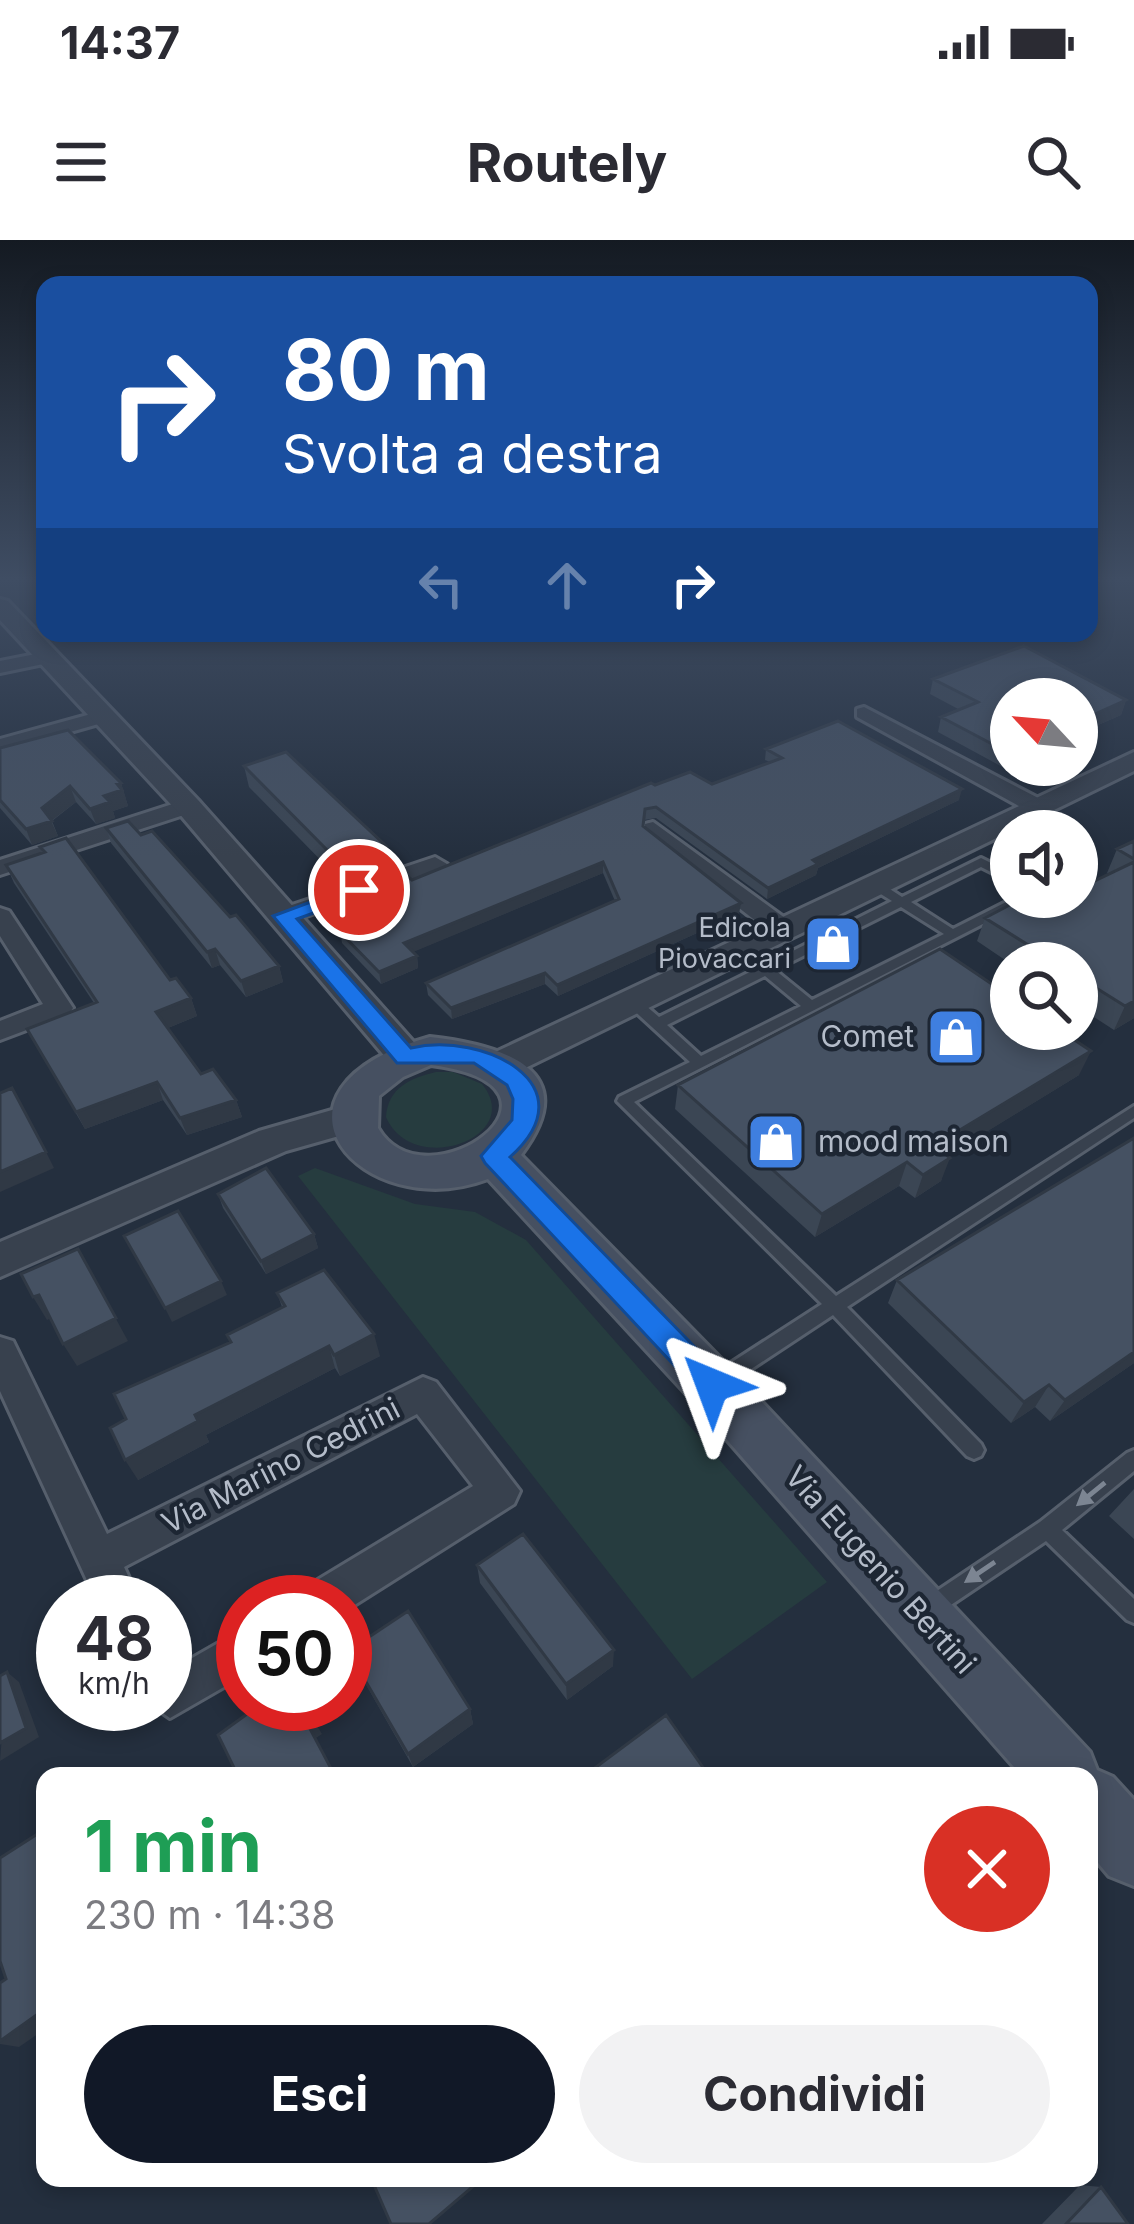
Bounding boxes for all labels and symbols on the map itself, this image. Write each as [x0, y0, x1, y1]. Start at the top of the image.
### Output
north arrow [990, 678, 1098, 786]
pin [308, 839, 410, 941]
place label: Edicola Piovaccari [658, 911, 791, 975]
shop icon: Edicola Piovaccari [802, 913, 864, 975]
shop icon: Comet [925, 1006, 987, 1068]
place label: Comet [821, 1018, 914, 1054]
shop icon: mood maison [745, 1111, 807, 1173]
place label: mood maison [818, 1123, 1009, 1159]
position arrow [649, 1322, 775, 1448]
street label: Via Marino Cedrini [156, 1390, 406, 1541]
street label: Via Eugenio Bertini [778, 1458, 984, 1681]
one-way arrow [1075, 1481, 1106, 1506]
one-way arrow [963, 1560, 996, 1582]
speed limit sign: 50 [216, 1575, 372, 1731]

